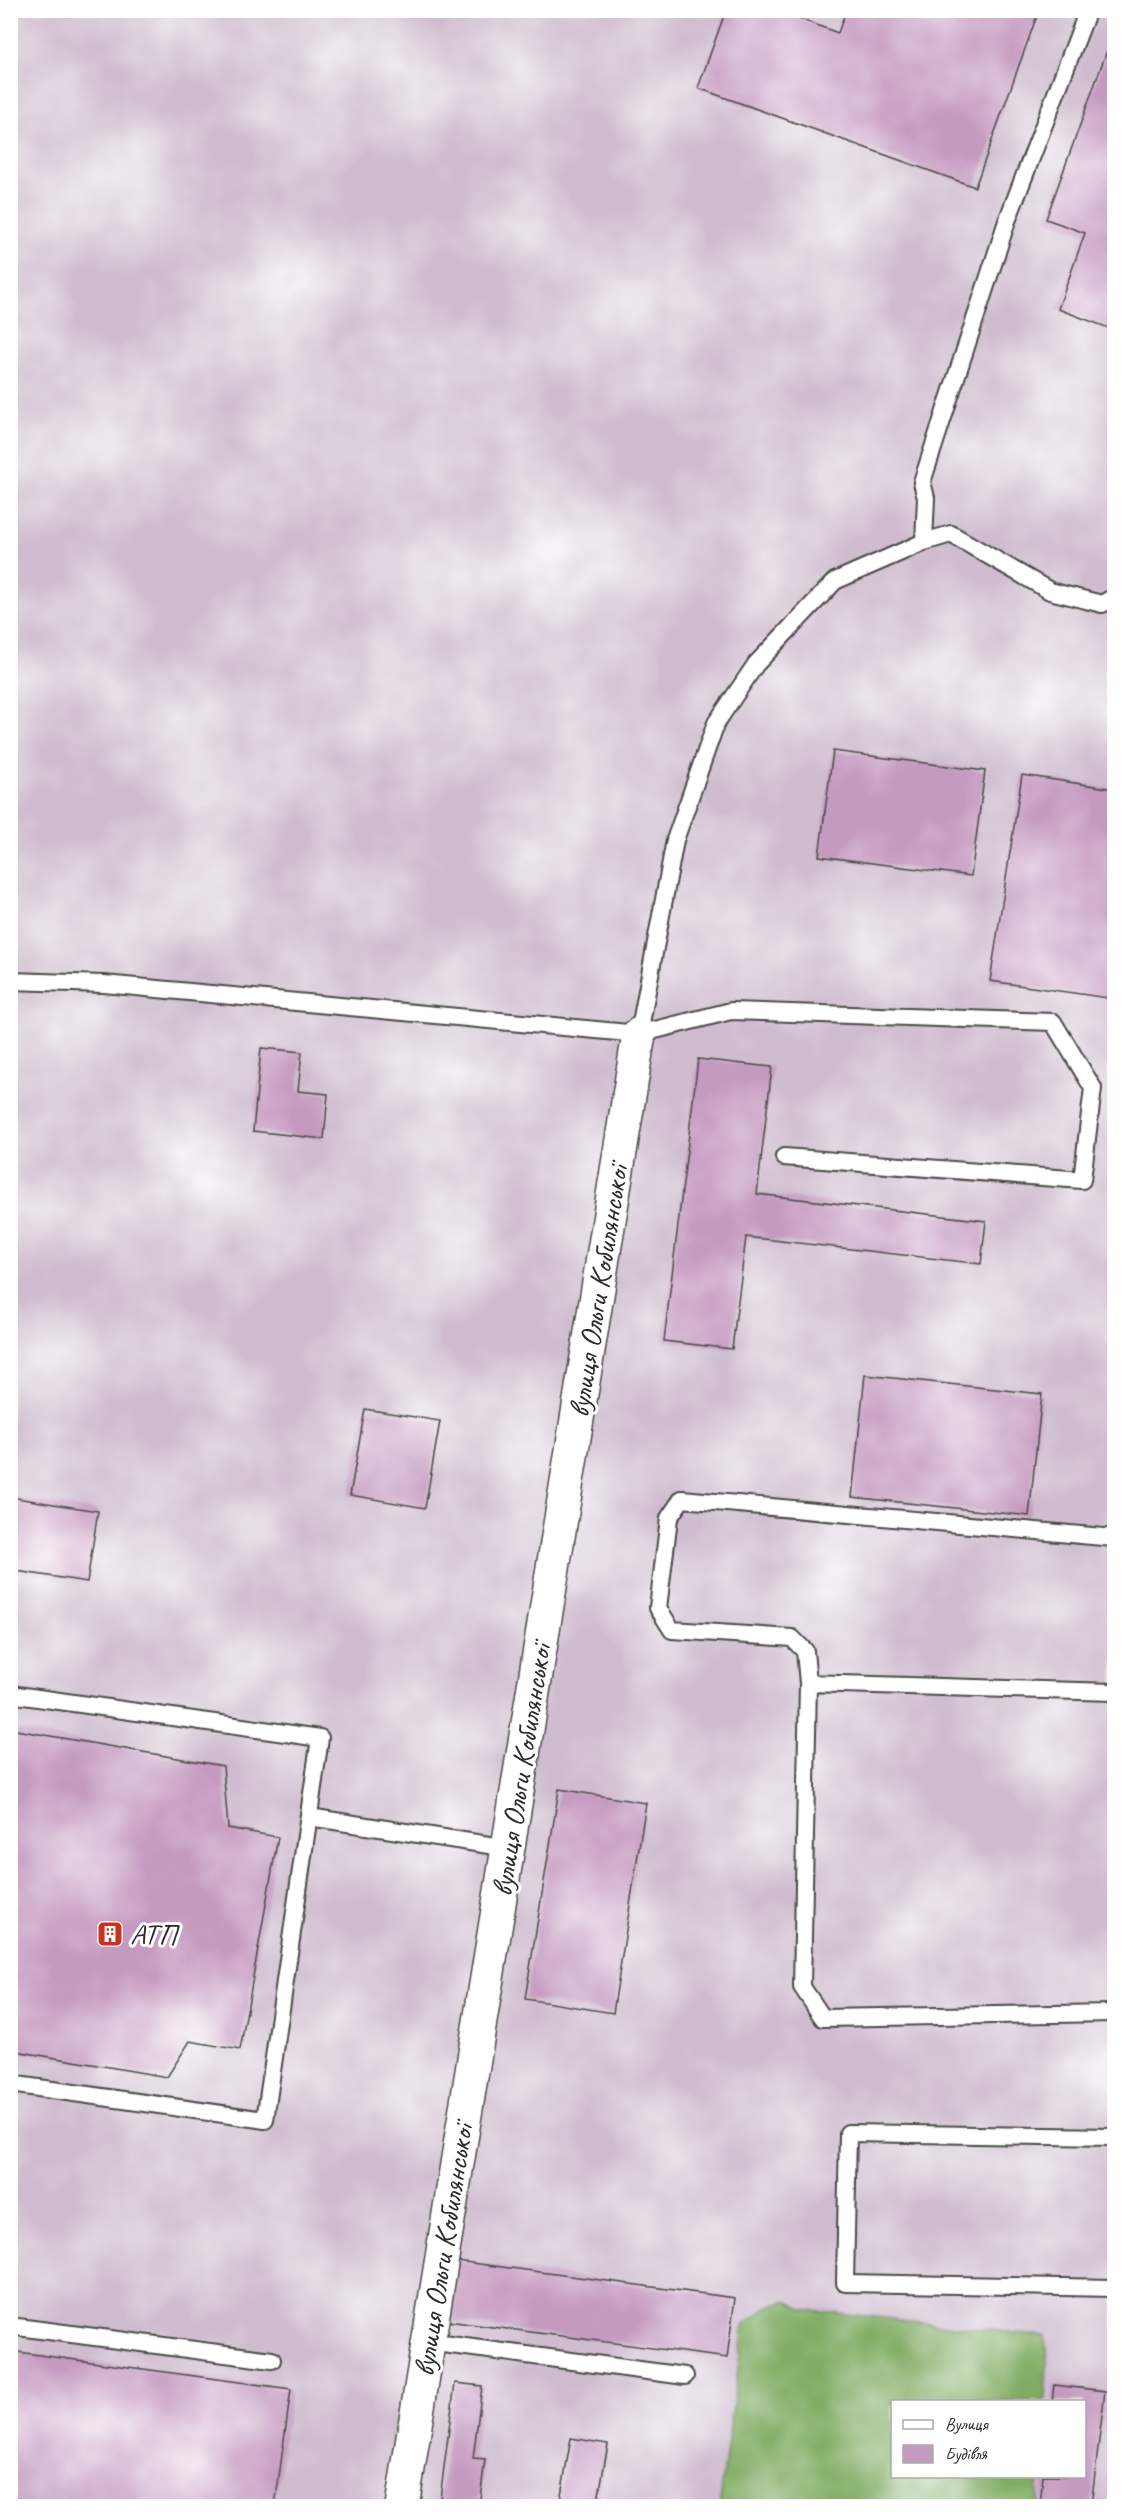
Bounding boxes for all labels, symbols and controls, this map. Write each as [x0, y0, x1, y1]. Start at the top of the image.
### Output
street label: вулиця Ольги Кобилянської [559, 1157, 638, 1420]
street label: вулиця Ольги Кобилянської [482, 1636, 561, 1899]
place label: АТП [130, 1915, 180, 1953]
building icon: АТП [95, 1919, 125, 1949]
street label: вулиця Ольги Кобилянської [404, 2116, 483, 2379]
legend [891, 2400, 1086, 2478]
text: Вулиця [945, 2413, 989, 2435]
text: Будівля [945, 2443, 988, 2465]

